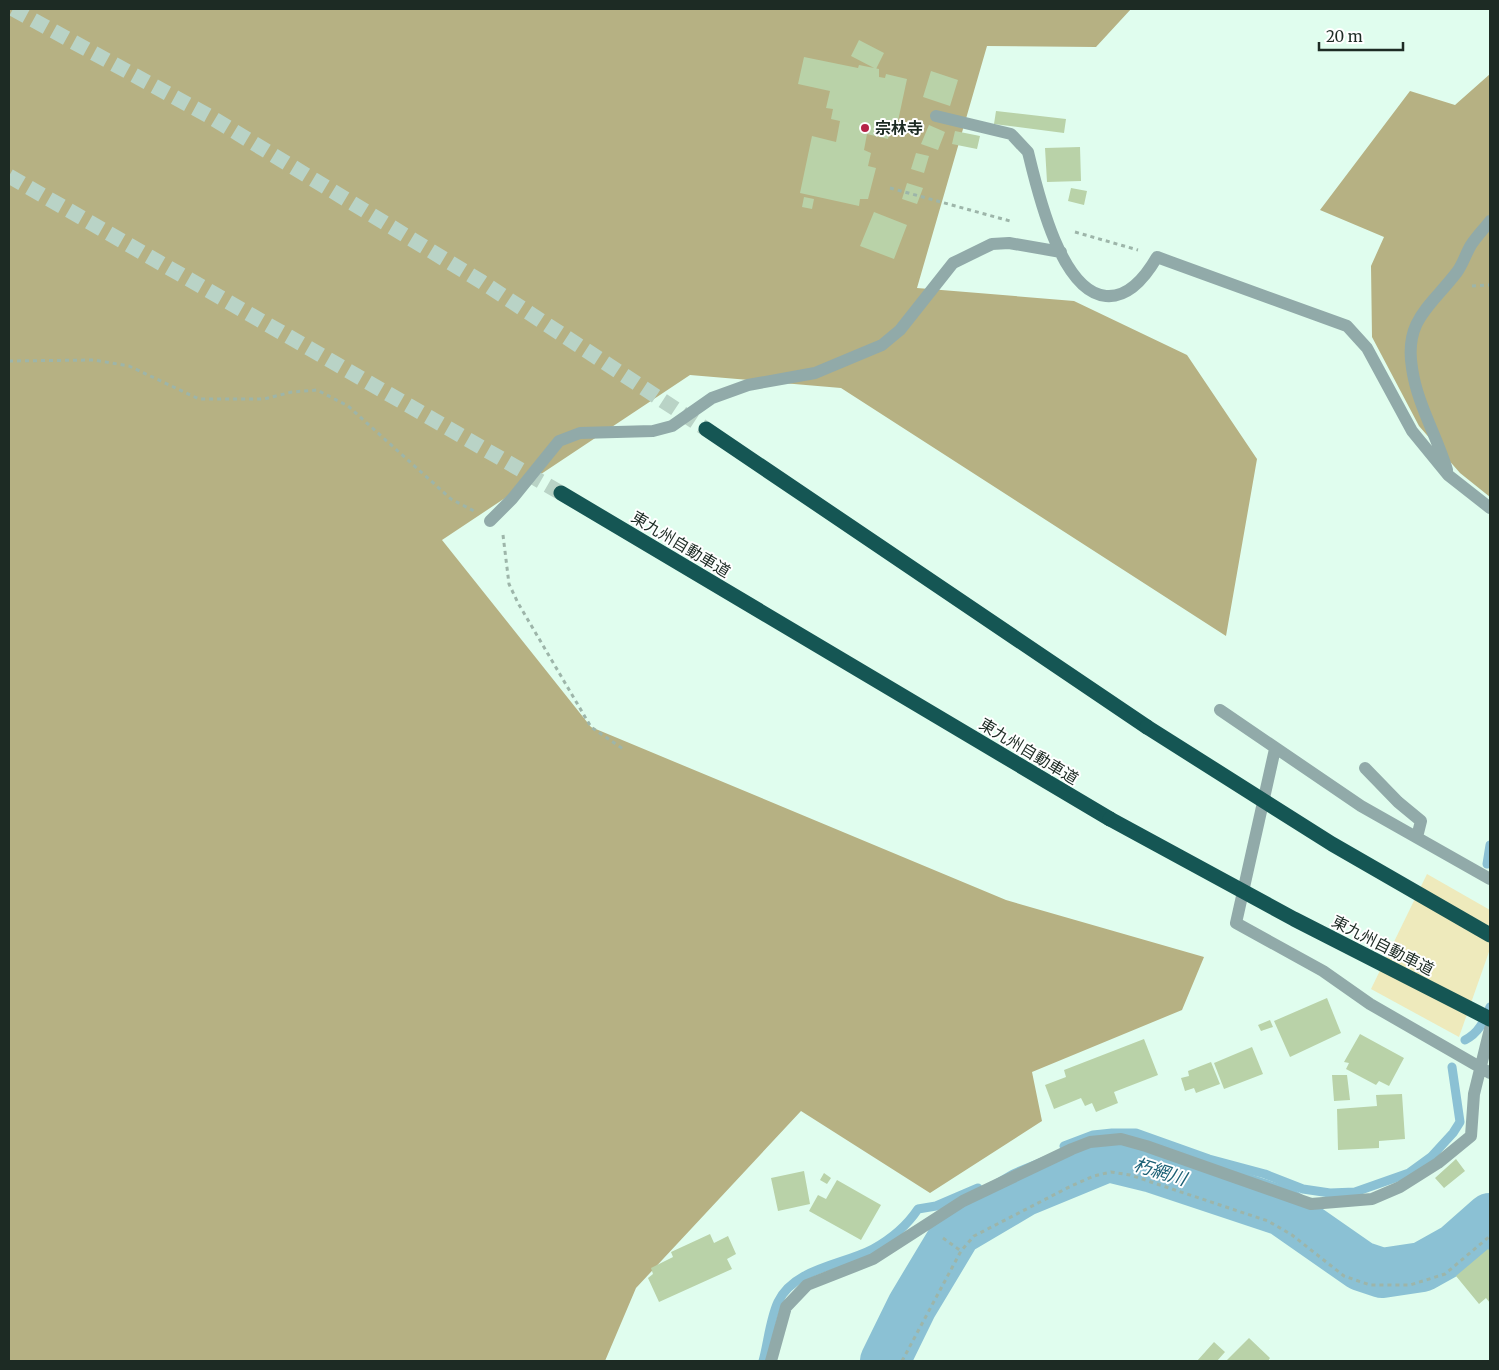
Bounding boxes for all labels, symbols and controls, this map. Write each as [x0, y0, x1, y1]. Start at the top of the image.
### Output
scale bar [1319, 20, 1403, 52]
text: 20 m [1326, 27, 1363, 46]
place label: 宗林寺 [875, 118, 923, 138]
marker: 宗林寺 [859, 122, 871, 134]
street label: 東九州自動車道 [628, 507, 734, 581]
street label: 東九州自動車道 [976, 714, 1082, 788]
street label: 東九州自動車道 [1329, 911, 1437, 979]
water label: 朽網川 [1131, 1153, 1191, 1191]

